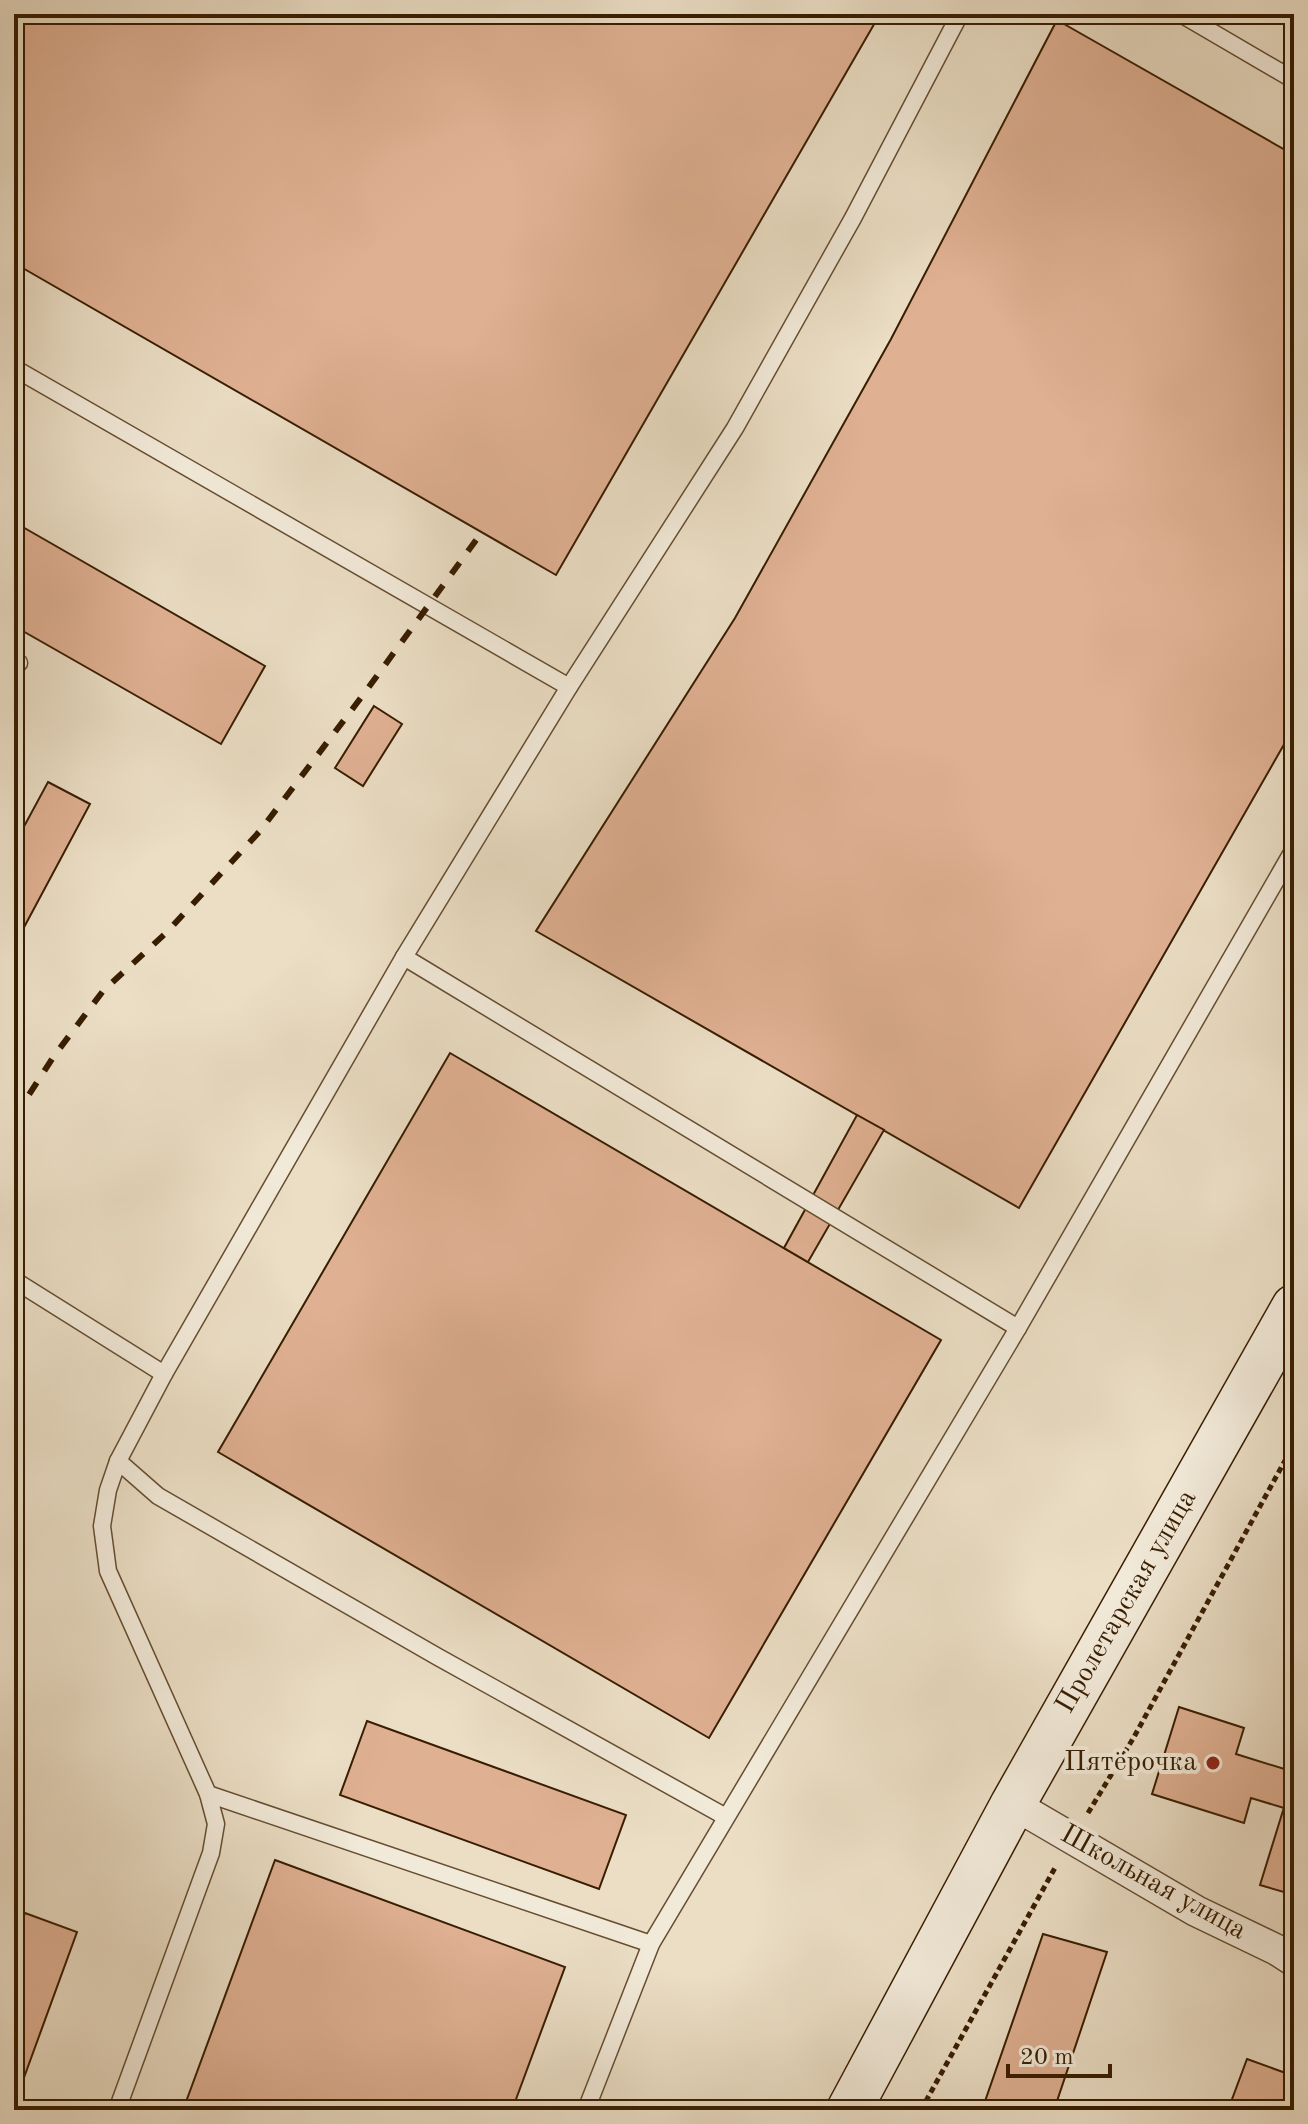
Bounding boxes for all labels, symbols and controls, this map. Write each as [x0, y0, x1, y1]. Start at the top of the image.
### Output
street label: Пролетарская улица [1052, 1485, 1202, 1719]
place label: Пятёрочка [1064, 1749, 1197, 1777]
marker: Пятёрочка [1204, 1754, 1222, 1772]
street label: Школьная улица [1055, 1820, 1251, 1946]
scale bar [1008, 2028, 1110, 2078]
text: 20 m [1020, 2046, 1074, 2070]

